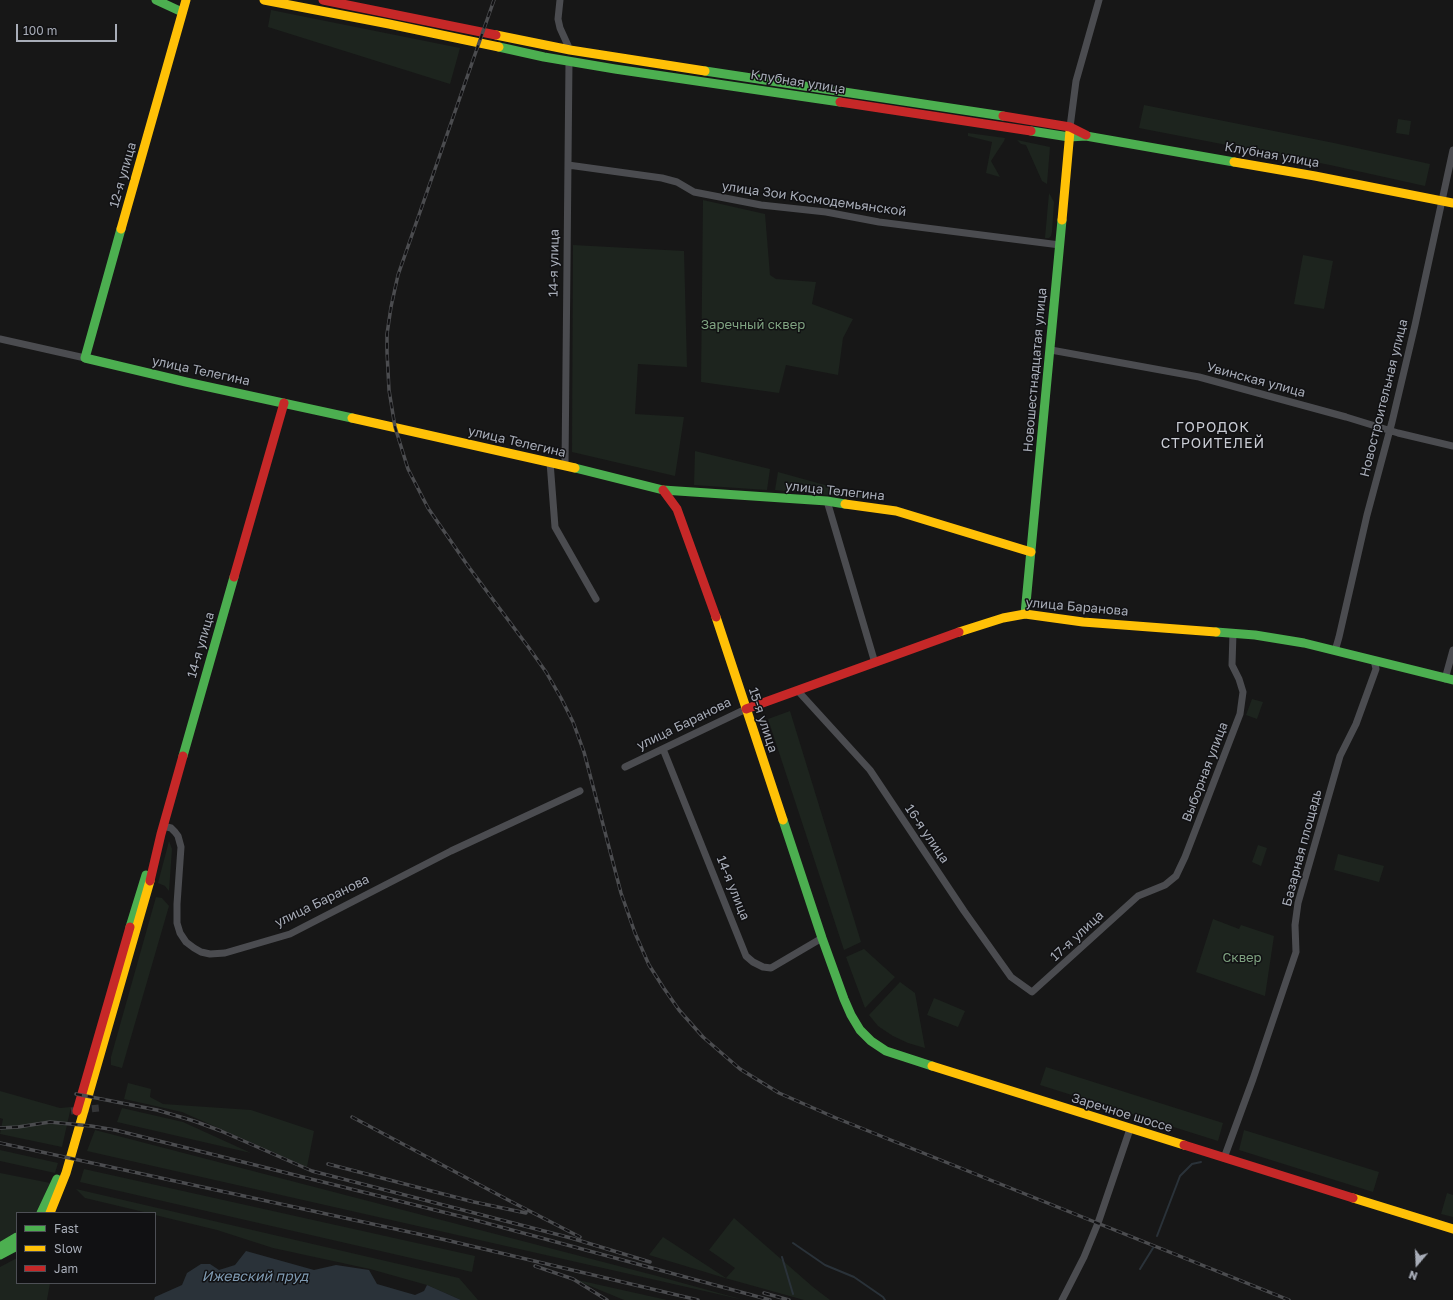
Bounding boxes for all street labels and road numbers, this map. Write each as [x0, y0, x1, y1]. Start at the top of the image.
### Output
street label: Клубная улица [749, 67, 847, 97]
street label: Клубная улица [1223, 139, 1321, 171]
street label: 12-я улица [106, 140, 140, 210]
street label: улица Зои Космодемьянской [721, 178, 907, 220]
street label: 14-я улица [546, 229, 562, 297]
street label: Новошестнадцатая улица [1020, 287, 1050, 453]
street label: Новостроительная улица [1357, 317, 1411, 479]
street label: улица Телегина [150, 353, 252, 389]
street label: Увинская улица [1205, 359, 1307, 401]
street label: улица Телегина [467, 423, 567, 461]
street label: улица Телегина [784, 478, 886, 504]
street label: улица Баранова [1025, 595, 1129, 619]
street label: 14-я улица [184, 610, 218, 680]
street label: 15-я улица [745, 685, 781, 755]
street label: улица Баранова [634, 694, 734, 754]
street label: Выборная улица [1179, 720, 1231, 824]
street label: Базарная площадь [1279, 788, 1325, 908]
street label: 16-я улица [902, 802, 952, 866]
street label: 14-я улица [713, 854, 753, 922]
street label: улица Баранова [272, 871, 372, 931]
street label: 17-я улица [1047, 907, 1107, 965]
street label: Заречное шоссе [1070, 1090, 1174, 1136]

